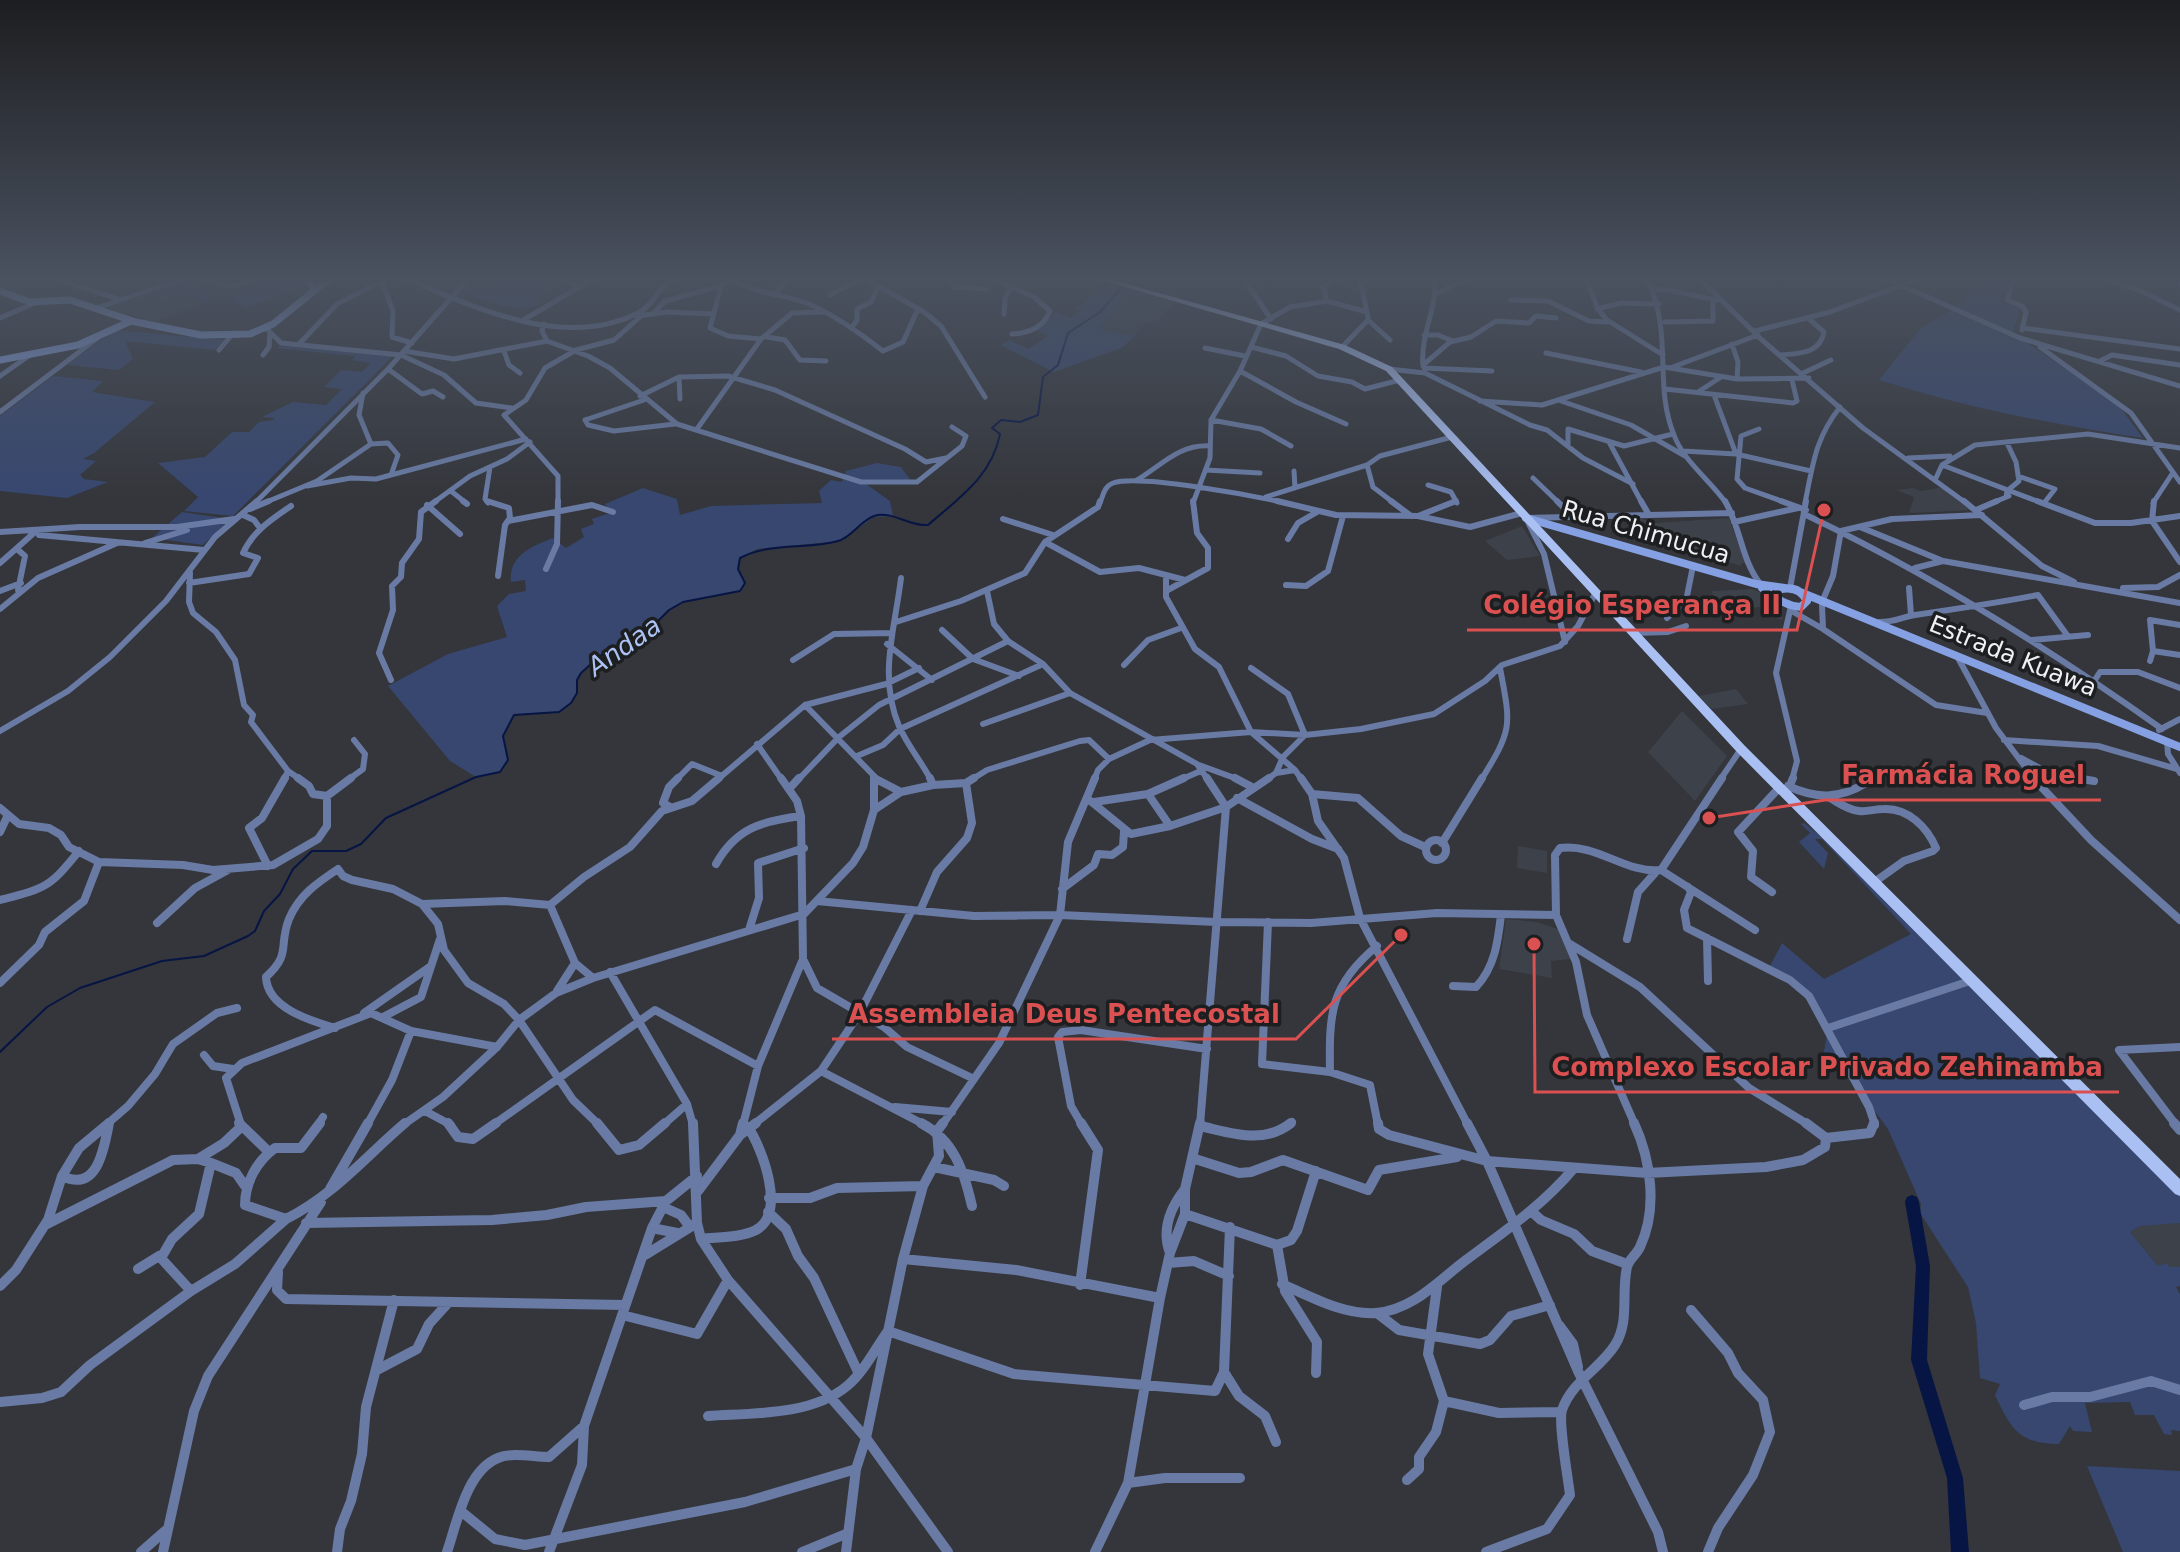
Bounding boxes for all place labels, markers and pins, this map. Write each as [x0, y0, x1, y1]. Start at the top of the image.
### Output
callout: Colégio Esperança II [1467, 580, 1797, 630]
callout: Farmácia Roguel [1825, 750, 2101, 800]
callout: Assembleia Deus Pentecostal [832, 989, 1296, 1039]
callout: Complexo Escolar Privado Zehinamba [1535, 1042, 2119, 1092]

